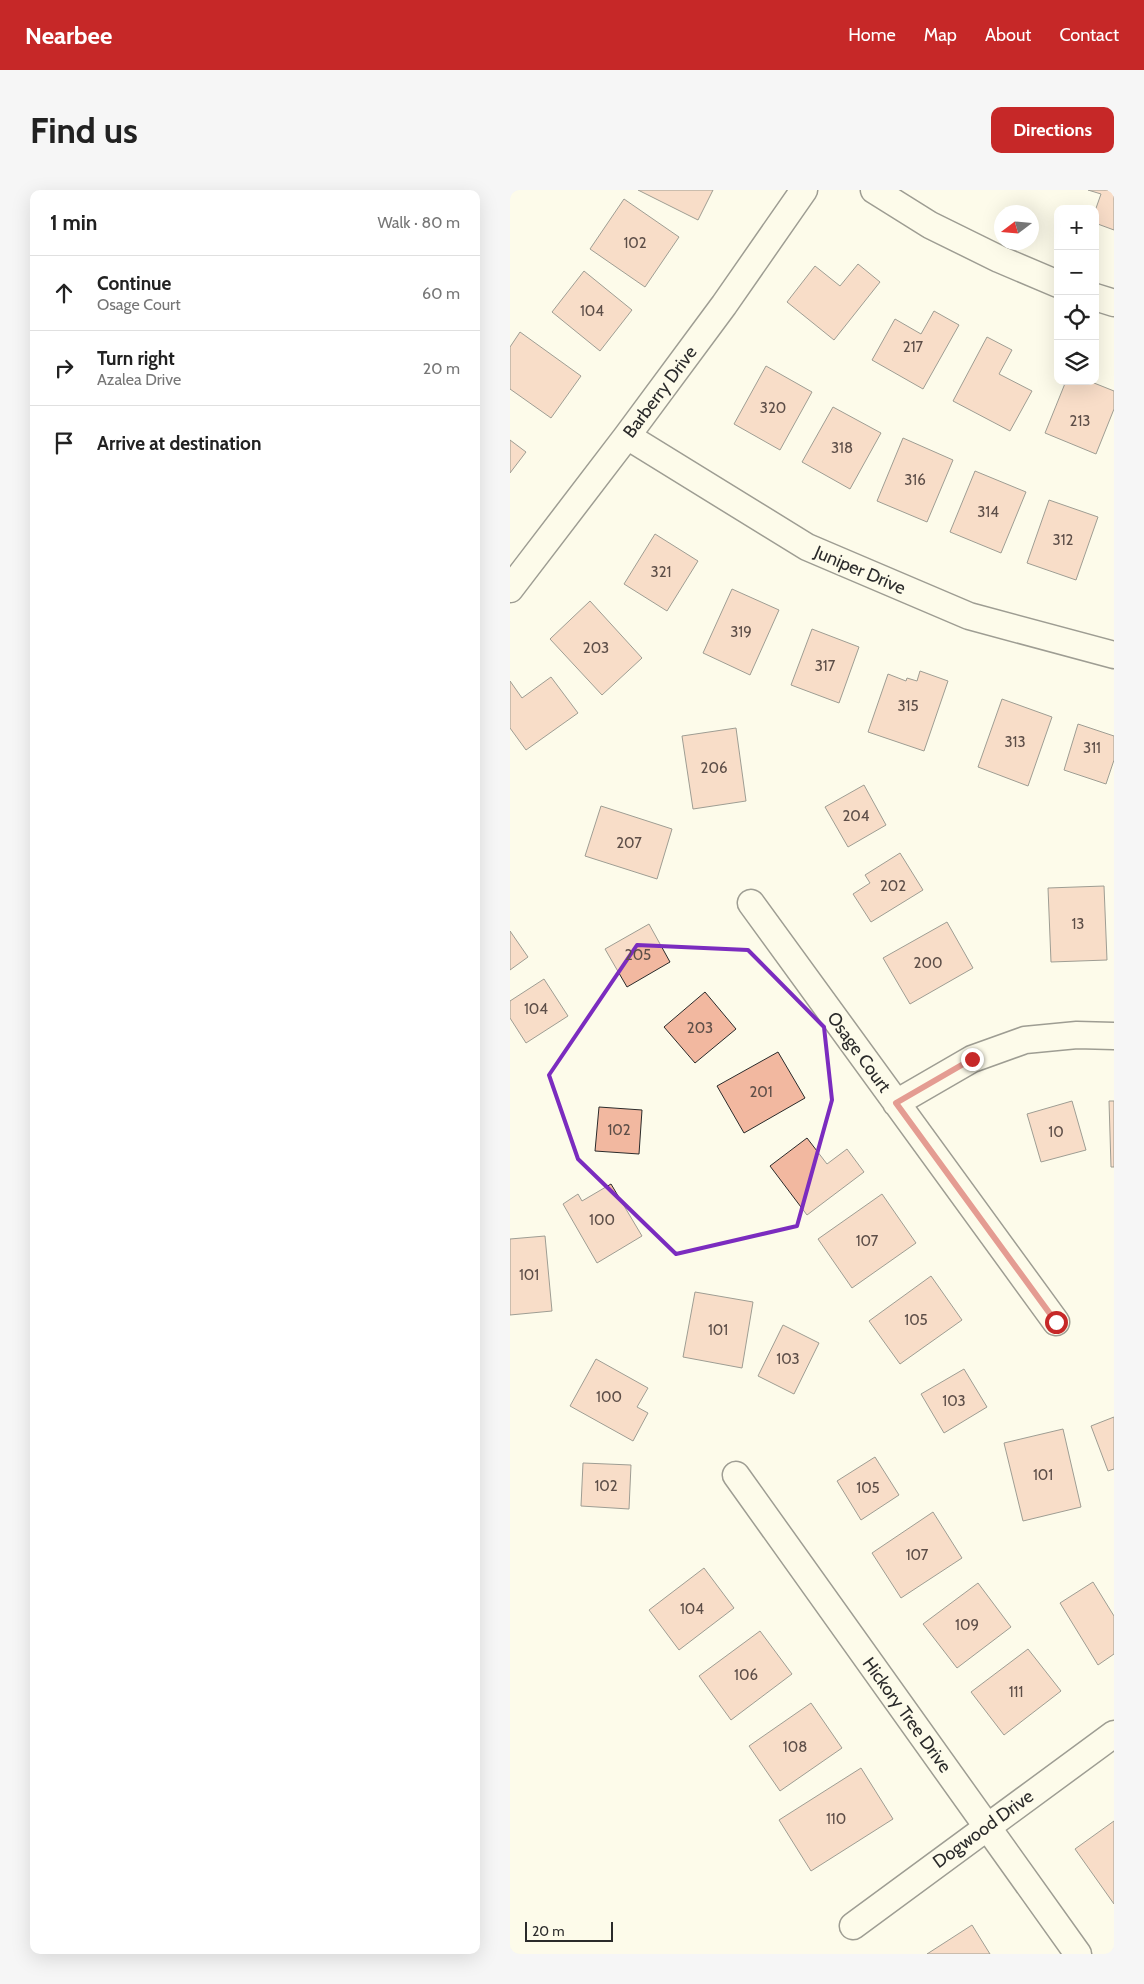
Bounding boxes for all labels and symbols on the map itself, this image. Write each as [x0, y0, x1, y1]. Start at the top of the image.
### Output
north arrow [994, 205, 1039, 250]
house number: 102 [623, 234, 647, 252]
house number: 104 [580, 302, 604, 320]
house number: 217 [903, 338, 924, 356]
street label: Barberry Drive [618, 342, 702, 442]
house number: 320 [760, 399, 786, 417]
house number: 213 [1070, 412, 1090, 430]
house number: 318 [831, 439, 853, 457]
house number: 316 [904, 471, 926, 489]
house number: 314 [977, 503, 999, 521]
house number: 312 [1053, 531, 1074, 549]
street label: Juniper Drive [810, 541, 909, 599]
house number: 321 [651, 563, 671, 581]
house number: 319 [730, 623, 752, 641]
house number: 203 [583, 639, 609, 657]
house number: 317 [815, 657, 836, 675]
house number: 315 [897, 697, 919, 715]
house number: 313 [1004, 733, 1026, 751]
house number: 311 [1083, 739, 1101, 757]
house number: 206 [701, 759, 727, 777]
house number: 204 [843, 807, 870, 825]
house number: 207 [616, 834, 642, 852]
house number: 202 [880, 877, 906, 895]
house number: 13 [1071, 915, 1085, 933]
house number: 205 [625, 946, 651, 964]
house number: 200 [914, 954, 942, 972]
house number: 104 [524, 1000, 548, 1018]
street label: Osage Court [822, 1008, 896, 1096]
house number: 203 [687, 1019, 713, 1037]
route end [961, 1048, 984, 1071]
house number: 201 [749, 1083, 773, 1101]
house number: 102 [607, 1121, 631, 1139]
house number: 10 [1048, 1123, 1064, 1141]
house number: 100 [589, 1211, 615, 1229]
house number: 107 [856, 1232, 879, 1250]
house number: 101 [519, 1266, 539, 1284]
house number: 105 [904, 1311, 928, 1329]
route start [1045, 1311, 1068, 1334]
house number: 101 [708, 1321, 728, 1339]
house number: 103 [776, 1350, 800, 1368]
house number: 100 [596, 1388, 622, 1406]
house number: 103 [942, 1392, 966, 1410]
house number: 101 [1033, 1466, 1053, 1484]
house number: 102 [594, 1477, 618, 1495]
house number: 105 [856, 1479, 880, 1497]
house number: 107 [906, 1546, 929, 1564]
house number: 104 [680, 1600, 704, 1618]
house number: 109 [955, 1616, 979, 1634]
street label: Hickory Tree Drive [858, 1653, 956, 1777]
house number: 106 [734, 1666, 758, 1684]
house number: 111 [1009, 1683, 1023, 1701]
house number: 108 [783, 1738, 807, 1756]
street label: Dogwood Drive [928, 1785, 1038, 1873]
house number: 110 [826, 1810, 846, 1828]
scale bar [525, 1919, 612, 1942]

